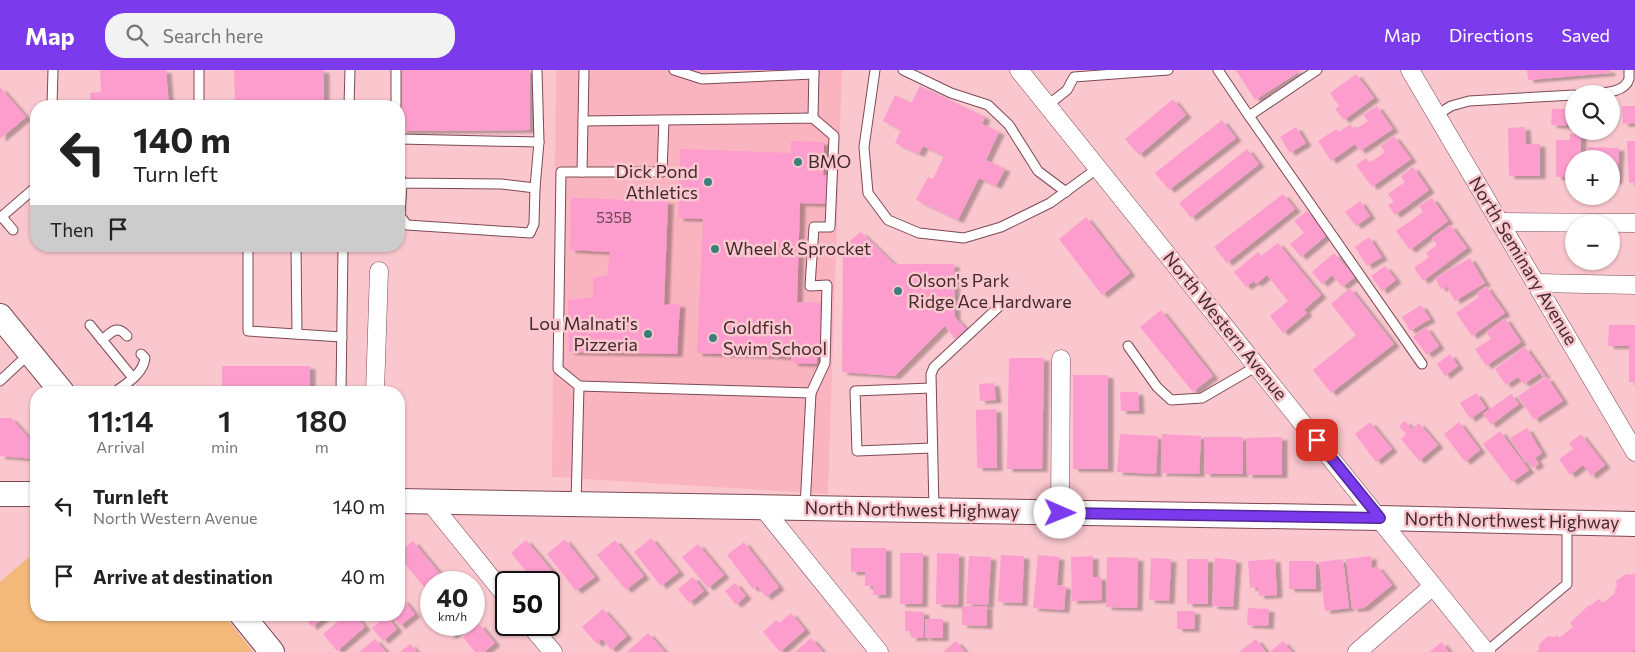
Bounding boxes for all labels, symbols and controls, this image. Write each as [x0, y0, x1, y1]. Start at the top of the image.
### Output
search box [105, 13, 455, 58]
text: Map [25, 21, 75, 50]
icon: search [123, 21, 151, 49]
text: Search here [163, 24, 263, 47]
text: Map [1384, 24, 1421, 46]
text: Directions [1449, 24, 1533, 46]
text: Saved [1561, 24, 1610, 46]
map controls [1565, 85, 1620, 270]
button: search [1565, 85, 1620, 140]
text: 140 m [133, 117, 231, 160]
icon: left [50, 120, 115, 185]
place label: BMO [808, 150, 851, 172]
button: + [1565, 150, 1620, 205]
marker: BMO [792, 156, 804, 168]
text: Turn left [133, 160, 218, 187]
place label: Dick Pond Athletics [616, 160, 698, 203]
street label: North Seminary Avenue [1465, 172, 1583, 349]
marker: Dick Pond Athletics [702, 176, 714, 188]
house number: 535B [596, 208, 632, 226]
icon: arrive [104, 215, 132, 243]
button: − [1565, 215, 1620, 270]
text: Then [50, 218, 94, 241]
place label: Wheel & Sprocket [725, 237, 871, 259]
marker: Wheel & Sprocket [709, 243, 721, 255]
street label: North Western Avenue [1159, 247, 1293, 404]
place label: Olson's Park Ridge Ace Hardware [908, 269, 1072, 312]
marker: Olson's Park Ridge Ace Hardware [892, 285, 904, 297]
place label: Lou Malnati's Pizzeria [529, 312, 638, 355]
place label: Goldfish Swim School [723, 316, 827, 359]
marker: Lou Malnati's Pizzeria [642, 328, 654, 340]
marker: Goldfish Swim School [707, 332, 719, 344]
text: 11:14 [88, 401, 153, 438]
text: 1 [218, 401, 231, 438]
text: 180 [296, 401, 347, 438]
pin [1296, 419, 1338, 461]
icon: arrive [1303, 426, 1331, 454]
text: Arrival [96, 437, 145, 456]
text: min [211, 437, 238, 456]
text: m [315, 437, 329, 456]
text: Turn left [93, 485, 168, 508]
position arrow [1033, 486, 1085, 538]
icon: left [50, 492, 78, 520]
text: 140 m [333, 495, 385, 518]
street label: North Northwest Highway [804, 496, 1020, 522]
street label: North Northwest Highway [1404, 507, 1620, 533]
text: North Western Avenue [93, 508, 258, 527]
icon: arrive [50, 562, 78, 590]
text: Arrive at destination [93, 565, 273, 588]
text: 40 m [341, 565, 385, 588]
speed limit sign: 50 [495, 571, 560, 636]
text: 40 [437, 582, 468, 612]
text: km/h [438, 609, 467, 623]

